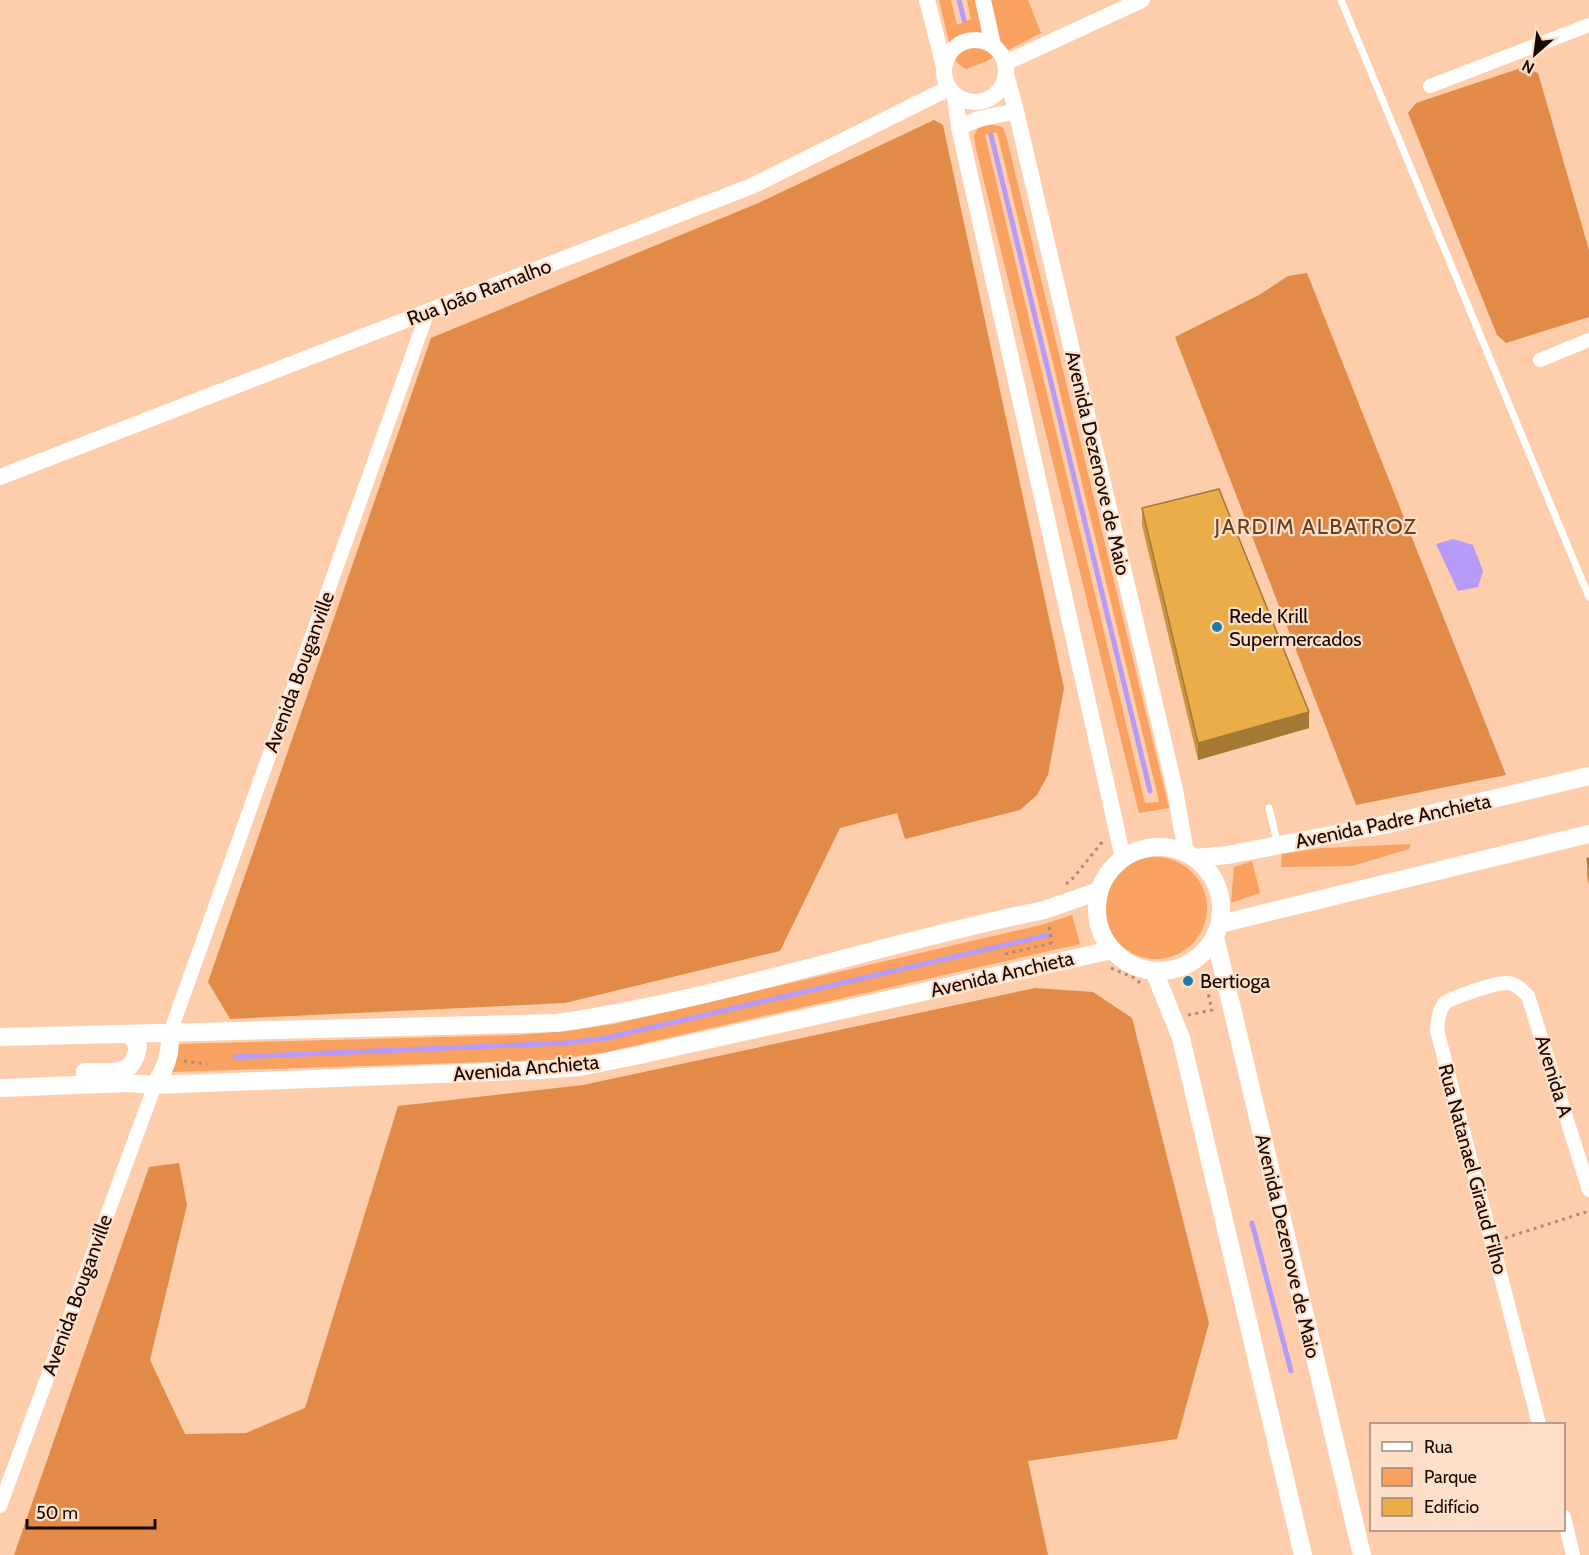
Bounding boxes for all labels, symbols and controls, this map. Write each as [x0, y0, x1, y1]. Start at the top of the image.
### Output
north arrow [1505, 24, 1565, 84]
text: N [1519, 56, 1538, 78]
street label: Rua João Ramalho [403, 253, 555, 331]
street label: Avenida Dezenove de Maio [1060, 349, 1136, 577]
district label: JARDIM ALBATROZ [1214, 513, 1417, 540]
street label: Avenida Bouganville [259, 588, 339, 756]
place label: Rede Krill Supermercados [1229, 604, 1362, 651]
marker: Rede Krill Supermercados [1210, 620, 1224, 634]
street label: Avenida Padre Anchieta [1293, 788, 1493, 853]
street label: Avenida Anchieta [928, 946, 1076, 1002]
place label: Bertioga [1200, 969, 1270, 993]
marker: Bertioga [1181, 974, 1195, 988]
street label: Avenida A [1530, 1032, 1578, 1121]
street label: Avenida Anchieta [452, 1050, 600, 1086]
street label: Rua Natanael Giraud Filho [1433, 1061, 1513, 1277]
street label: Avenida Dezenove de Maio [1250, 1132, 1326, 1360]
street label: Avenida Bouganville [37, 1211, 117, 1379]
legend [1370, 1423, 1565, 1531]
text: Rua [1424, 1436, 1453, 1458]
text: Parque [1424, 1466, 1477, 1488]
scale bar [27, 1492, 154, 1530]
text: Edifício [1424, 1496, 1479, 1518]
text: 50 m [36, 1502, 78, 1524]

